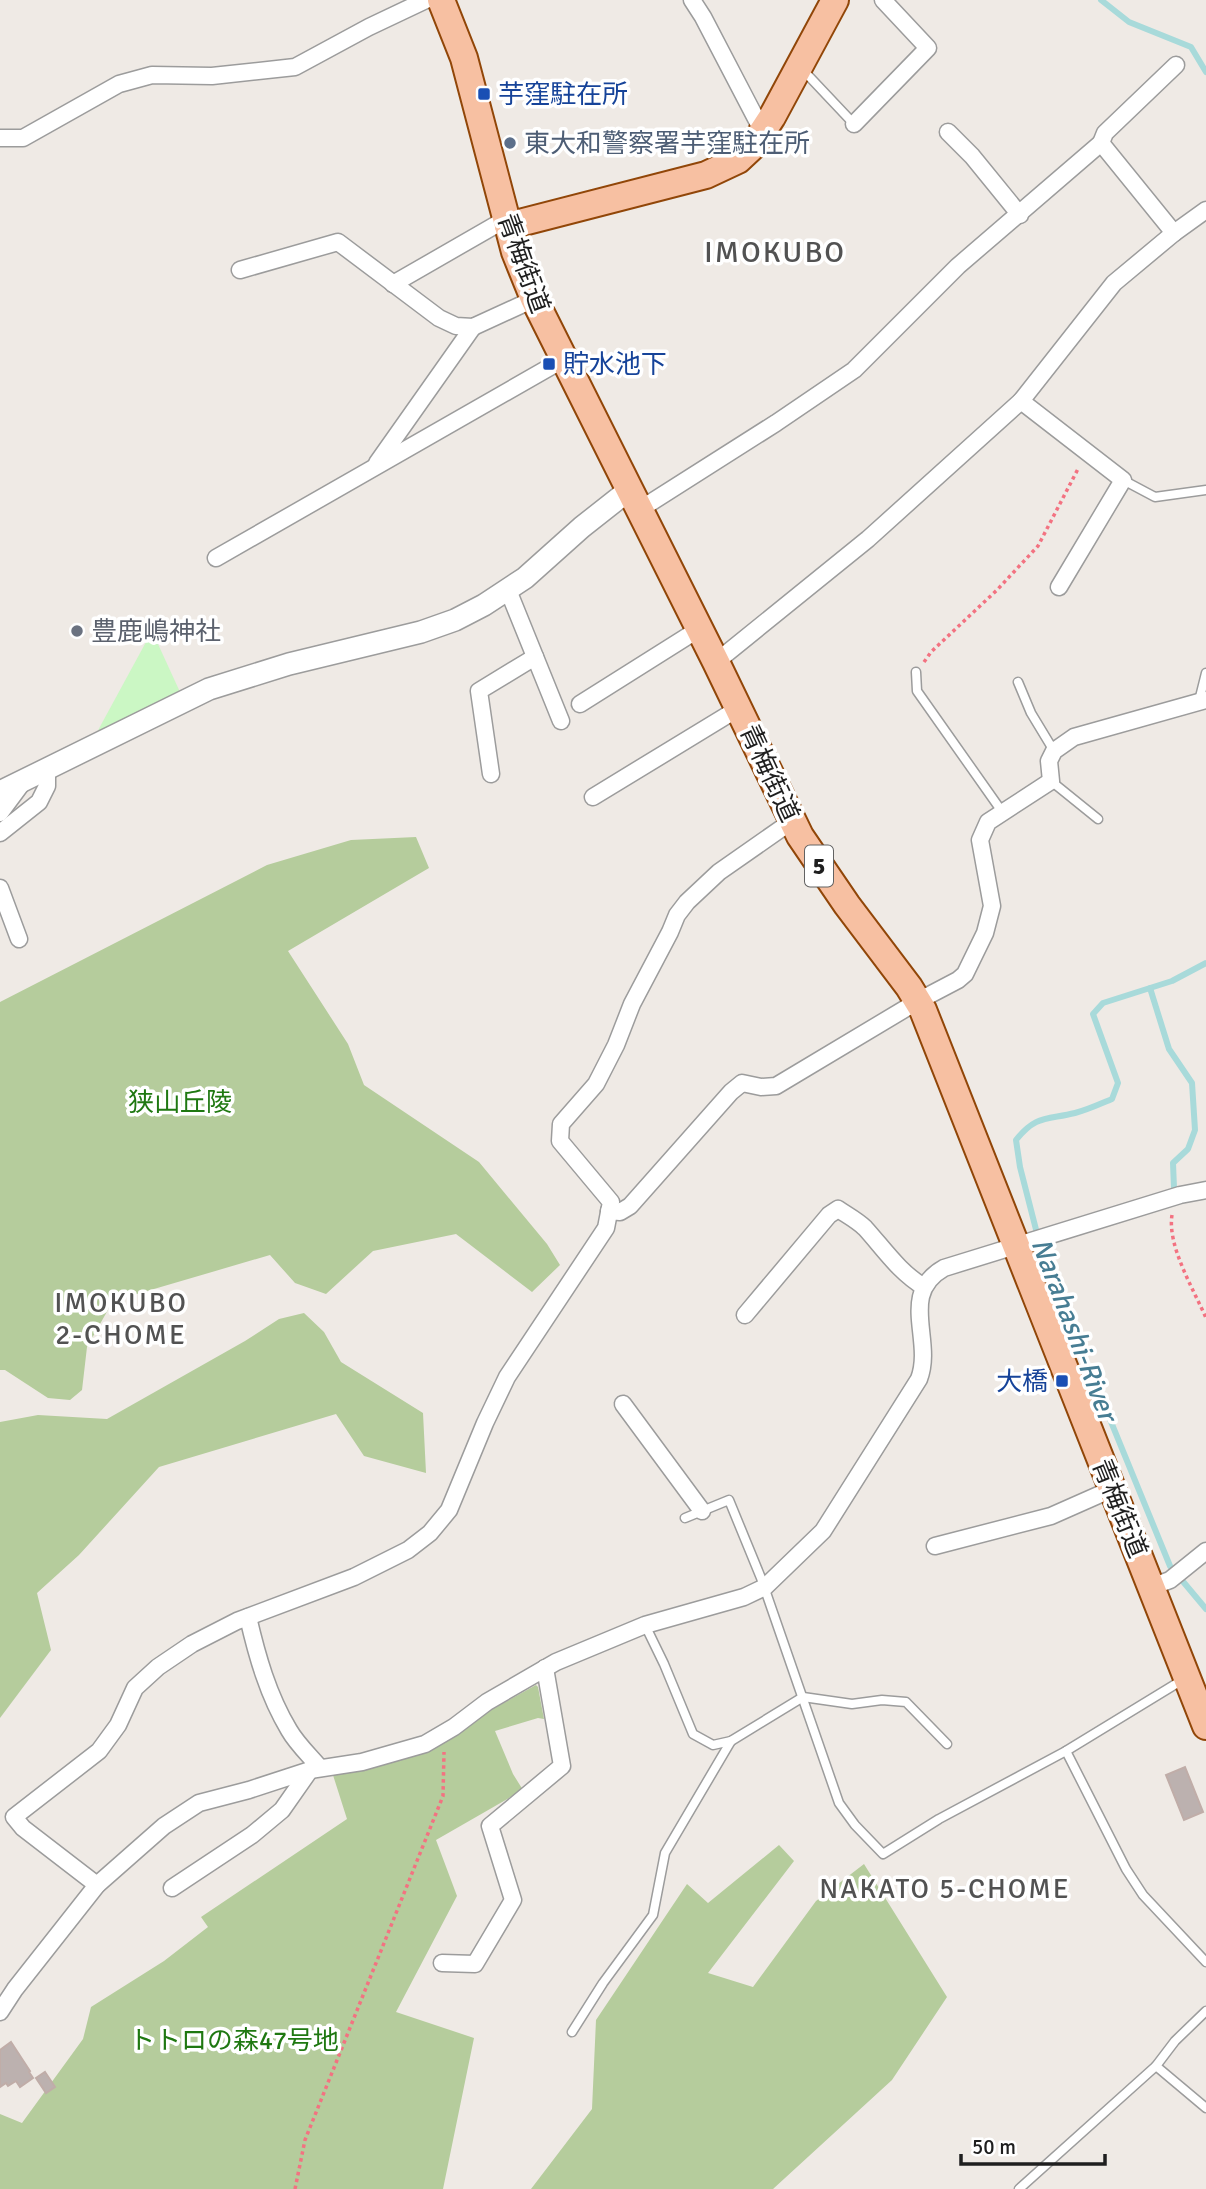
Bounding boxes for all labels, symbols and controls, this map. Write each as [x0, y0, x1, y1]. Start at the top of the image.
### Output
place label: 芋窪駐在所 [498, 79, 628, 111]
marker: 芋窪駐在所 [476, 86, 492, 102]
place label: 東大和警察署芋窪駐在所 [524, 128, 810, 160]
marker: 東大和警察署芋窪駐在所 [502, 135, 518, 151]
street label: 青梅街道 [490, 209, 556, 318]
district label: IMOKUBO [704, 234, 846, 271]
place label: 貯水池下 [563, 349, 667, 381]
marker: 貯水池下 [541, 356, 557, 372]
place label: 豊鹿嶋神社 [91, 616, 221, 648]
marker: 豊鹿嶋神社 [69, 623, 85, 639]
street label: 青梅街道 [733, 720, 806, 827]
road number: 5 [805, 846, 833, 886]
park label: 狭山丘陵 [128, 1087, 232, 1119]
water label: Narahashi-River [1024, 1233, 1126, 1429]
district label: IMOKUBO 2-CHOME [54, 1286, 188, 1352]
place label: 大橋 [996, 1366, 1048, 1398]
marker: 大橋 [1054, 1373, 1070, 1389]
street label: 青梅街道 [1085, 1454, 1153, 1563]
district label: NAKATO 5-CHOME [819, 1872, 1071, 1906]
park label: トトロの森47号地 [129, 2025, 339, 2057]
scale bar [961, 2122, 1104, 2166]
text: 50 m [972, 2134, 1016, 2160]

